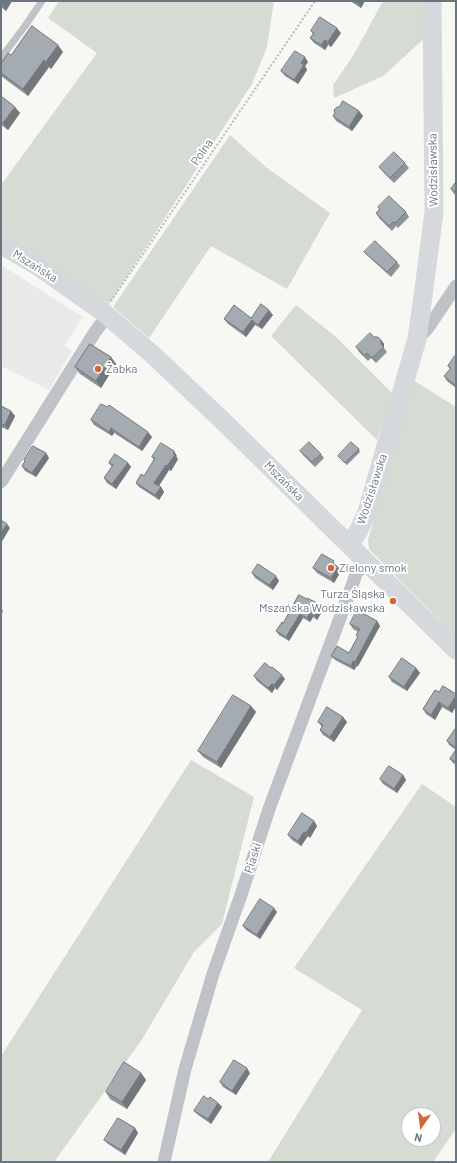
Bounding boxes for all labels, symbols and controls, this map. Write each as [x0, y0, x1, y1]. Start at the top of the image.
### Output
street label: Wodzisławska [425, 133, 441, 207]
street label: Polna [188, 136, 216, 168]
street label: Mszańska [10, 247, 60, 285]
place label: Żabka [106, 362, 137, 376]
marker: Żabka [93, 364, 103, 374]
street label: Wodzisławska [354, 452, 390, 526]
street label: Mszańska [261, 458, 307, 504]
place label: Zielony smok [339, 561, 407, 575]
marker: Zielony smok [326, 563, 336, 573]
place label: Turza Śląska Mszańska Wodzisławska [259, 587, 385, 615]
marker: Turza Śląska Mszańska Wodzisławska [388, 596, 398, 606]
street label: Piaski [241, 841, 265, 875]
north arrow [401, 1107, 441, 1147]
text: N [413, 1131, 423, 1145]

